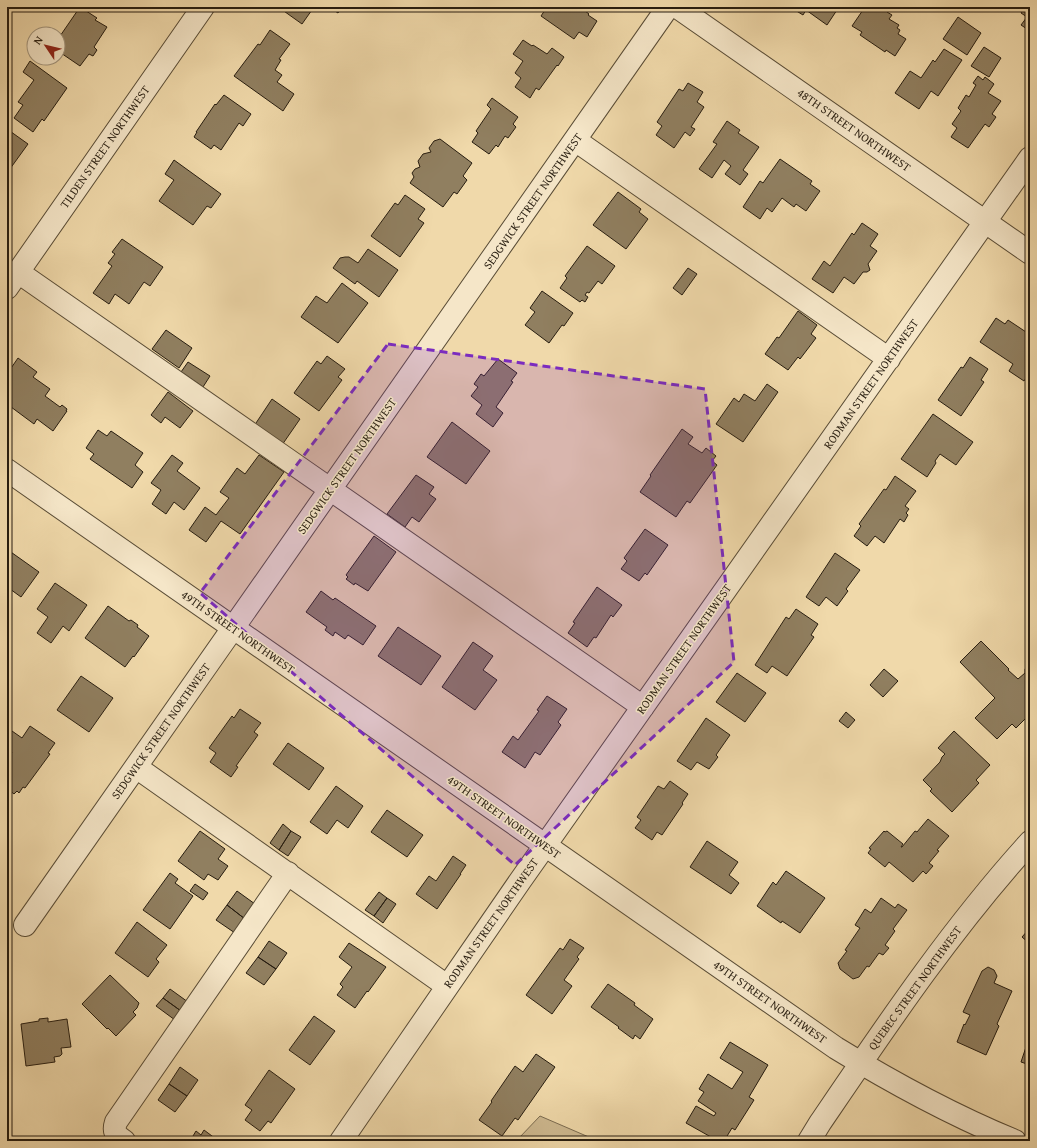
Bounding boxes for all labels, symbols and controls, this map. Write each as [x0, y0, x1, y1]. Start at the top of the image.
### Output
north arrow [26, 26, 66, 66]
text: N [29, 32, 47, 48]
street label: TILDEN STREET NORTHWEST [56, 82, 154, 212]
street label: 48TH STREET NORTHWEST [794, 84, 915, 175]
street label: SEDGWICK STREET NORTHWEST [479, 129, 586, 272]
street label: RODMAN STREET NORTHWEST [819, 315, 922, 452]
street label: SEDGWICK STREET NORTHWEST [293, 394, 400, 537]
street label: RODMAN STREET NORTHWEST [632, 580, 735, 717]
street label: 49TH STREET NORTHWEST [178, 586, 299, 677]
street label: SEDGWICK STREET NORTHWEST [107, 659, 214, 802]
street label: 49TH STREET NORTHWEST [444, 771, 565, 862]
street label: RODMAN STREET NORTHWEST [439, 854, 542, 991]
street label: QUEBEC STREET NORTHWEST [864, 922, 966, 1053]
street label: 49TH STREET NORTHWEST [710, 956, 831, 1047]

